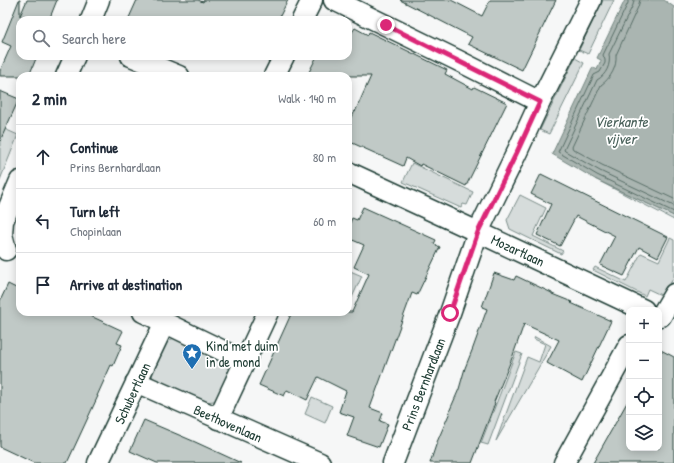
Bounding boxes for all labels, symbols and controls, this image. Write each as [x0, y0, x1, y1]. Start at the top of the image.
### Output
search box [16, 16, 352, 60]
route end [377, 16, 395, 34]
icon: search [30, 27, 52, 49]
text: Search here [62, 28, 126, 49]
text: 2 min [32, 87, 67, 110]
text: Walk · 140 m [278, 89, 336, 107]
water label: Vierkante vijver [594, 111, 649, 149]
text: Continue [70, 137, 118, 158]
icon: ahead [32, 146, 54, 168]
text: 80 m [313, 148, 336, 166]
text: Prins Bernhardlaan [70, 158, 161, 176]
text: Turn left [70, 201, 120, 222]
icon: left [32, 210, 54, 232]
text: 60 m [313, 212, 336, 230]
text: Chopinlaan [70, 222, 122, 240]
street label: Mozartlaan [488, 229, 548, 271]
icon: arrive [32, 274, 54, 296]
text: Arrive at destination [70, 274, 182, 295]
route start [441, 304, 459, 322]
map controls [626, 307, 662, 451]
button: + [626, 307, 662, 343]
street label: Prins Bernhardlaan [397, 335, 449, 433]
place label: Kind met duim in de mond [206, 336, 278, 371]
place icon: Kind met duim in de mond [181, 342, 203, 370]
button: − [626, 343, 662, 379]
street label: Schubertlaan [109, 359, 155, 427]
button: locate [626, 379, 662, 415]
street label: Beethovenlaan [191, 399, 265, 447]
button: layers [626, 415, 662, 451]

